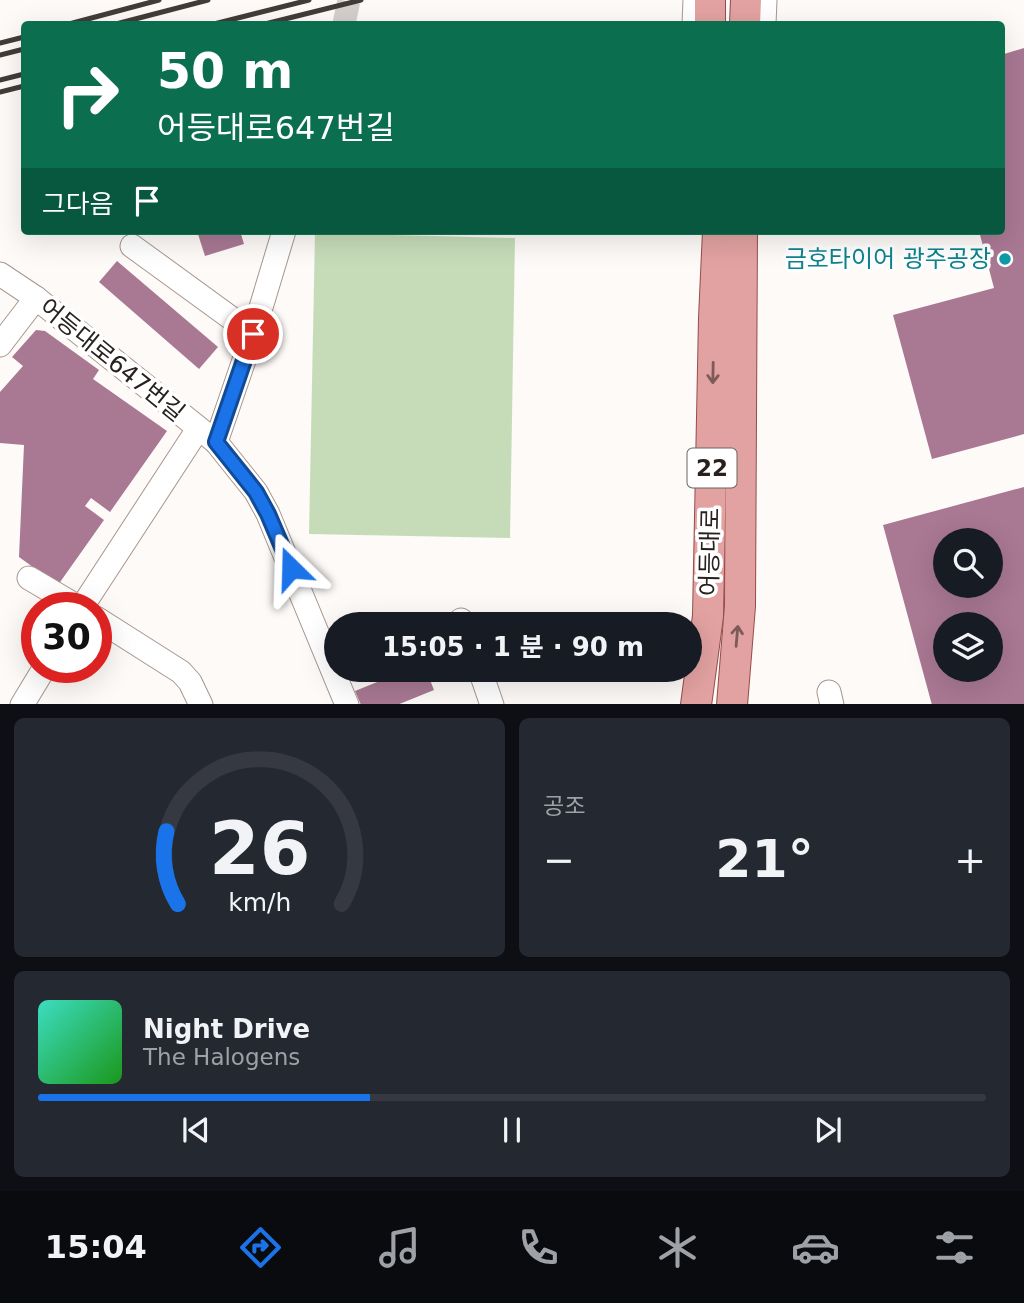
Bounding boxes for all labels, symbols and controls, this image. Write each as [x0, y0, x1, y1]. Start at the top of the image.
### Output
text: 50 m [157, 43, 293, 100]
icon: right [42, 49, 133, 140]
text: 어등대로647번길 [157, 109, 395, 147]
icon: arrive [128, 182, 166, 220]
text: 그다음 [42, 189, 114, 219]
place label: 금호타이어 광주공장 [785, 245, 991, 273]
marker: 금호타이어 광주공장 [997, 251, 1013, 267]
street label: 어등대로647번길 [34, 293, 190, 427]
pin [223, 304, 283, 364]
icon: arrive [234, 315, 272, 353]
one-way arrow [706, 361, 720, 384]
road number: 22 [688, 448, 736, 488]
street label: 어등대로 [695, 508, 725, 596]
map controls [933, 528, 1003, 682]
button: search [933, 528, 1003, 598]
position arrow [254, 531, 328, 605]
speed limit sign: 30 [21, 592, 112, 683]
button: layers [933, 612, 1003, 682]
one-way arrow [731, 626, 744, 648]
text: 15:05 · 1 분 · 90 m [382, 632, 644, 662]
text: 공조 [543, 793, 585, 819]
text: 26 [209, 806, 310, 891]
text: 21° [715, 829, 814, 889]
text: − [543, 838, 575, 882]
text: + [954, 838, 986, 882]
text: km/h [228, 887, 291, 916]
text: Night Drive [143, 1014, 310, 1044]
text: The Halogens [143, 1044, 300, 1070]
icon: previous [177, 1111, 215, 1149]
icon: pause [493, 1111, 531, 1149]
icon: next [809, 1111, 847, 1149]
icon: directions [236, 1223, 285, 1272]
icon: music [375, 1223, 424, 1272]
icon: phone [514, 1223, 563, 1272]
icon: climate [653, 1223, 702, 1272]
icon: car [791, 1223, 840, 1272]
icon: filters [930, 1223, 979, 1272]
text: 15:04 [45, 1228, 147, 1266]

